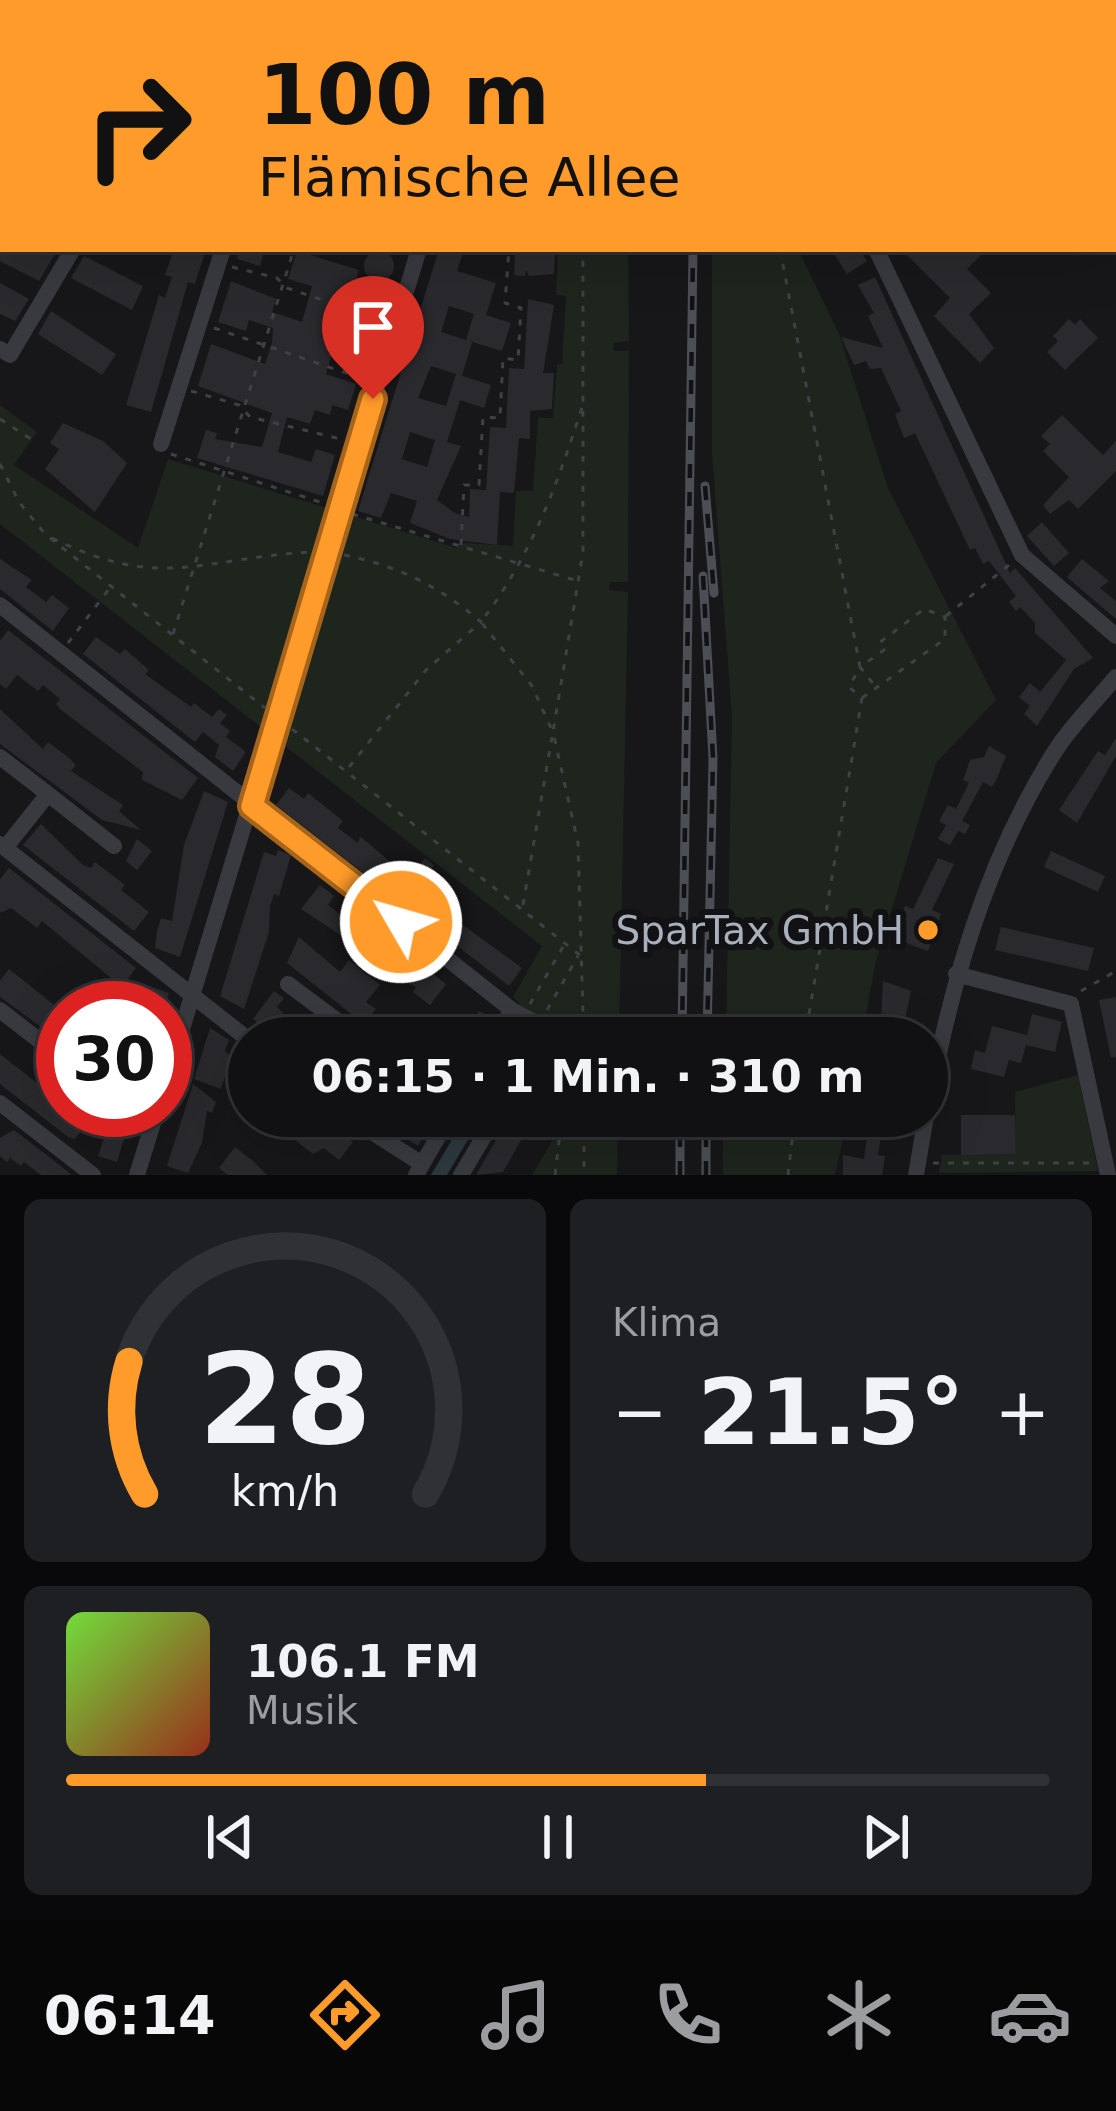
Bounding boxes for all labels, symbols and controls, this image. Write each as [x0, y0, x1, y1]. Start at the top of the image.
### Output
text: 100 m [258, 46, 550, 144]
icon: right [60, 48, 216, 204]
text: Flämische Allee [258, 146, 681, 209]
pin [322, 276, 424, 399]
icon: arrive [340, 294, 406, 360]
position arrow [338, 859, 464, 985]
place label: SparTax GmbH [616, 908, 904, 953]
marker: SparTax GmbH [915, 917, 941, 943]
speed limit sign: 30 [36, 981, 192, 1137]
text: 06:15 · 1 Min. · 310 m [312, 1050, 864, 1103]
text: Klima [612, 1300, 721, 1345]
text: 28 [198, 1327, 372, 1472]
text: 21.5° [697, 1360, 965, 1465]
text: − [612, 1374, 667, 1451]
text: + [995, 1374, 1050, 1451]
text: km/h [231, 1465, 339, 1515]
text: 106.1 FM [246, 1635, 480, 1688]
text: Musik [246, 1688, 358, 1733]
icon: previous [197, 1804, 263, 1870]
icon: pause [525, 1804, 591, 1870]
icon: next [853, 1804, 919, 1870]
icon: directions [303, 1973, 387, 2057]
icon: music [474, 1973, 558, 2057]
icon: phone [646, 1973, 730, 2057]
icon: climate [817, 1973, 901, 2057]
icon: car [988, 1973, 1072, 2057]
text: 06:14 [44, 1984, 216, 2047]

